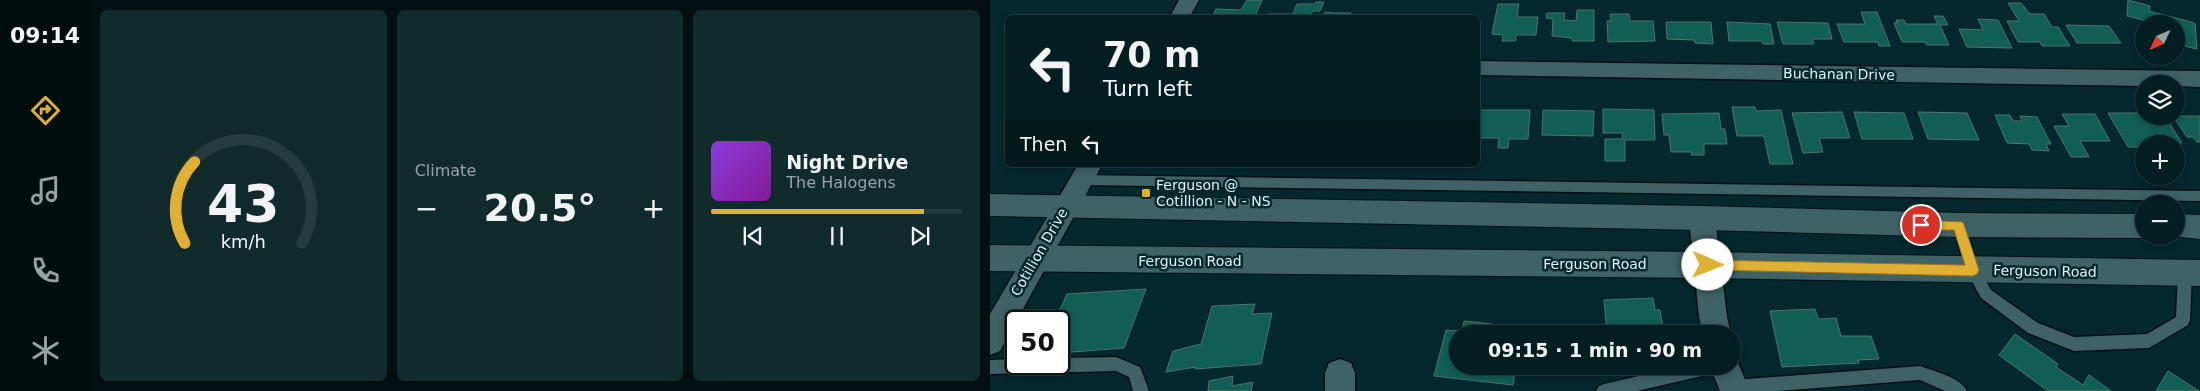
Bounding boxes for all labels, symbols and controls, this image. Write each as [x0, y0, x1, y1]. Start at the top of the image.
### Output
north arrow [2135, 15, 2185, 65]
map controls [2135, 15, 2185, 245]
text: 09:14 [10, 23, 80, 48]
icon: left [1020, 35, 1085, 100]
text: 70 m [1103, 35, 1200, 75]
street label: Buchanan Drive [1783, 65, 1895, 83]
button: layers [2135, 75, 2185, 125]
text: Turn left [1103, 76, 1192, 101]
icon: directions [28, 93, 63, 128]
icon: left [1077, 130, 1105, 158]
text: Then [1020, 133, 1067, 155]
button: + [2135, 135, 2185, 185]
text: Night Drive [786, 151, 909, 173]
text: Climate [415, 161, 476, 180]
icon: music [28, 173, 63, 208]
text: The Halogens [786, 173, 896, 192]
text: 43 [207, 174, 280, 234]
place label: Ferguson @ Cotillion - N - NS [1156, 177, 1271, 209]
text: 20.5° [484, 186, 596, 230]
marker: Ferguson @ Cotillion - N - NS [1140, 187, 1152, 199]
text: − [415, 192, 438, 225]
text: + [642, 192, 665, 225]
button: − [2135, 195, 2185, 245]
pin [1900, 204, 1942, 246]
street label: Cotillion Drive [1007, 205, 1071, 299]
icon: arrive [1907, 211, 1935, 239]
icon: previous [739, 222, 767, 250]
icon: pause [823, 222, 851, 250]
icon: next [906, 222, 934, 250]
text: km/h [221, 231, 266, 252]
position arrow [1681, 238, 1733, 290]
icon: phone [28, 253, 63, 288]
street label: Ferguson Road [1138, 253, 1242, 269]
street label: Ferguson Road [1543, 256, 1647, 272]
street label: Ferguson Road [1993, 262, 2097, 280]
speed limit sign: 50 [1005, 310, 1070, 375]
icon: climate [28, 333, 63, 368]
text: 09:15 · 1 min · 90 m [1488, 339, 1702, 361]

